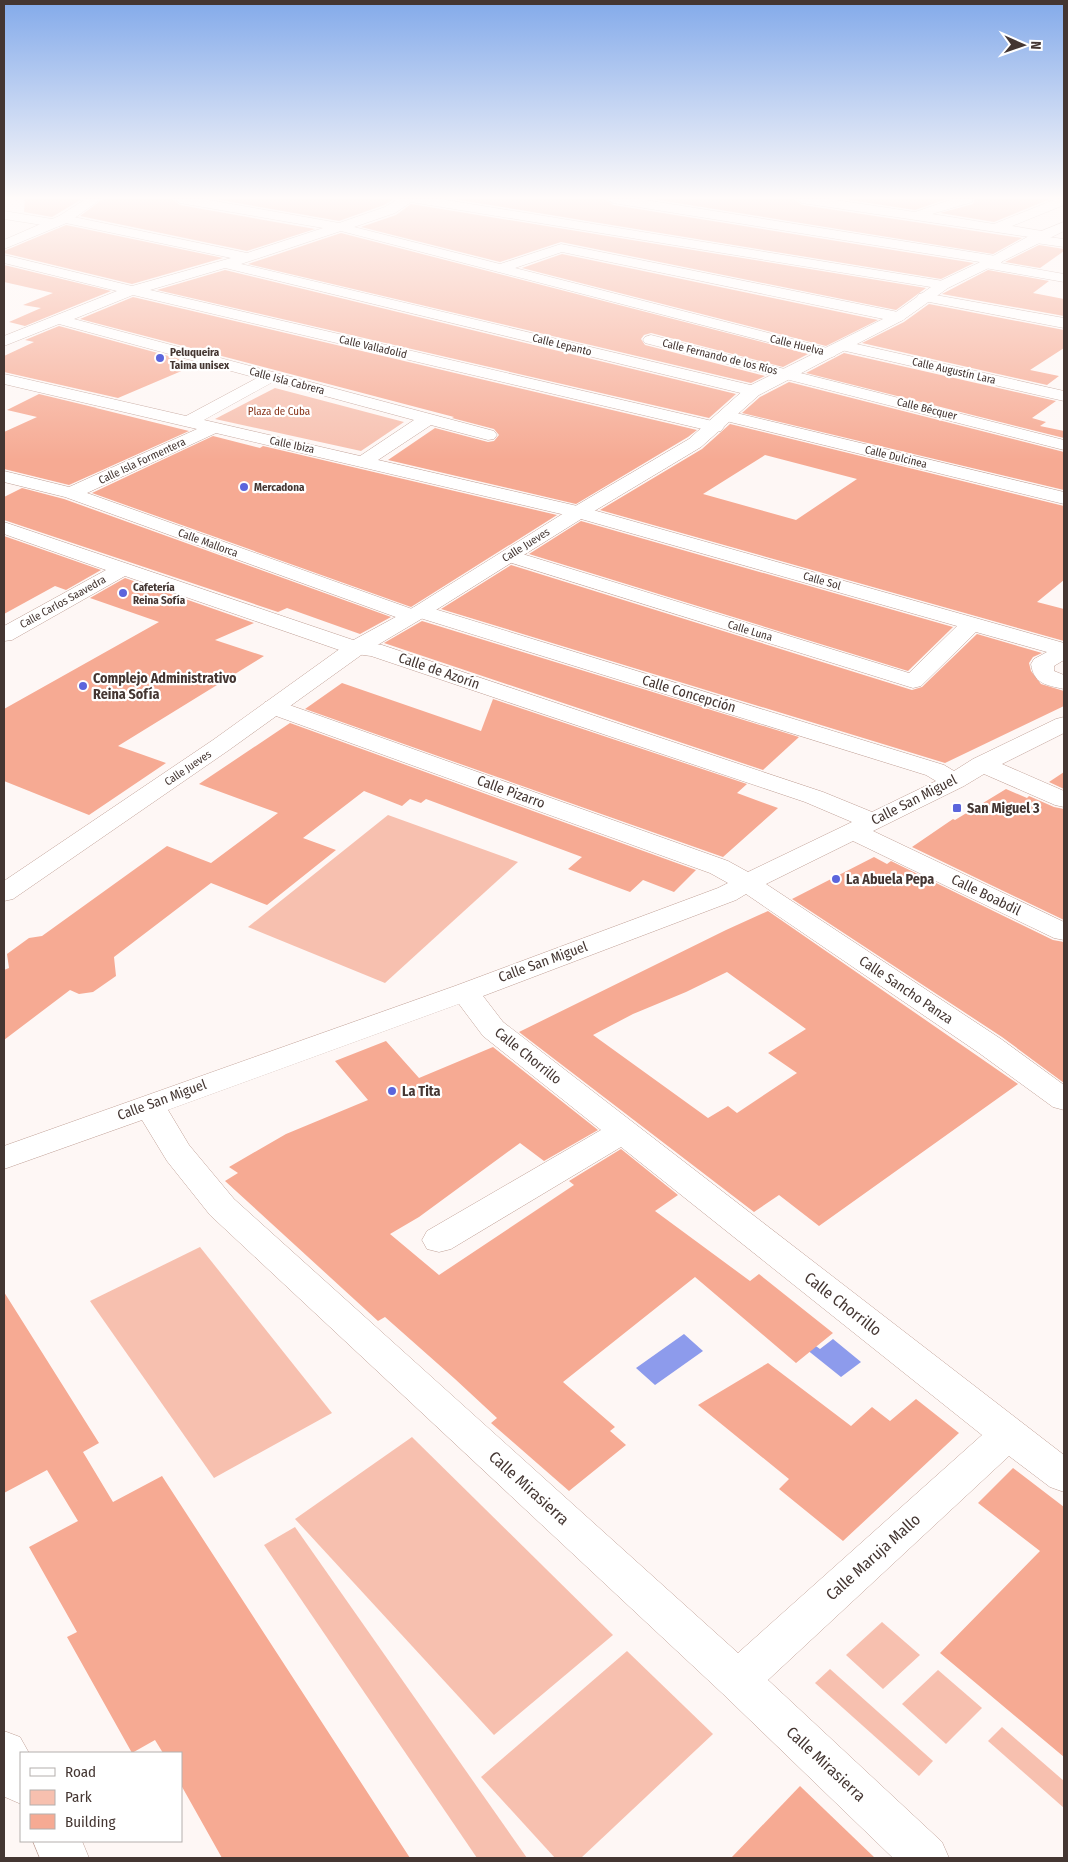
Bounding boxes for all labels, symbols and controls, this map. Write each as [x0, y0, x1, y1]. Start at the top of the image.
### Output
north arrow [998, 20, 1048, 70]
text: N [1027, 41, 1044, 50]
street label: Calle Lepanto [531, 331, 593, 359]
street label: Calle Huelva [769, 332, 825, 358]
street label: Calle Valladolid [338, 333, 408, 361]
street label: Calle Fernando de los Ríos [661, 336, 779, 378]
place label: Peluqueira Taima unisex [170, 346, 230, 372]
marker: Peluqueira Taima unisex [154, 352, 166, 364]
street label: Calle Augustín Lara [911, 355, 997, 387]
street label: Calle Isla Cabrera [248, 365, 326, 397]
street label: Calle Bécquer [896, 395, 959, 423]
park label: Plaza de Cuba [248, 405, 310, 418]
street label: Calle Ibiza [268, 434, 316, 456]
street label: Calle Isla Formentera [96, 435, 188, 487]
street label: Calle Dulcinea [864, 443, 928, 471]
marker: Mercadona [238, 481, 250, 493]
place label: Mercadona [254, 481, 305, 494]
street label: Calle Jueves [500, 525, 552, 565]
street label: Calle Mallorca [176, 526, 240, 560]
street label: Calle Sol [802, 569, 842, 593]
street label: Calle Carlos Saavedra [18, 573, 108, 631]
place label: Cafetería Reina Sofía [133, 581, 186, 607]
marker: Cafetería Reina Sofía [117, 587, 129, 599]
street label: Calle Luna [726, 618, 774, 644]
street label: Calle de Azorín [396, 649, 482, 693]
place label: Complejo Administrativo Reina Sofía [93, 670, 237, 703]
street label: Calle Concepción [640, 672, 738, 716]
marker: Complejo Administrativo Reina Sofía [77, 680, 89, 692]
street label: Calle Jueves [162, 747, 214, 788]
street label: Calle San Miguel [868, 771, 960, 829]
street label: Calle Pizarro [475, 772, 547, 812]
place label: San Miguel 3 [967, 800, 1040, 817]
marker: San Miguel 3 [951, 802, 963, 814]
place label: La Abuela Pepa [846, 871, 934, 888]
street label: Calle Boabdil [948, 871, 1024, 919]
marker: La Abuela Pepa [830, 873, 842, 885]
street label: Calle San Miguel [496, 938, 590, 986]
street label: Calle Sancho Panza [856, 952, 956, 1028]
street label: Calle Chorrillo [491, 1024, 565, 1088]
street label: Calle San Miguel [115, 1076, 209, 1124]
place label: La Tita [402, 1083, 441, 1100]
marker: La Tita [386, 1085, 398, 1097]
street label: Calle Chorrillo [801, 1268, 885, 1340]
street label: Calle Mirasierra [485, 1447, 573, 1529]
street label: Calle Maruja Mallo [822, 1510, 924, 1604]
street label: Calle Mirasierra [783, 1723, 870, 1806]
legend [20, 1752, 182, 1842]
text: Road [65, 1763, 96, 1781]
text: Park [65, 1788, 92, 1806]
text: Building [65, 1813, 116, 1831]

